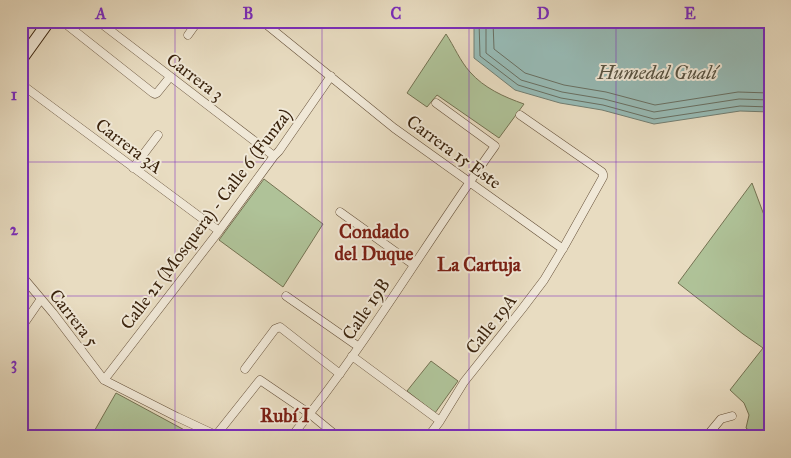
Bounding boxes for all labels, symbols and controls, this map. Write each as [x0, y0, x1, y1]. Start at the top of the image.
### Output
text: A [95, 4, 107, 23]
text: B [243, 4, 253, 23]
text: C [391, 4, 402, 23]
text: D [537, 4, 550, 23]
text: E [684, 4, 696, 23]
street label: Carrera 3 [162, 48, 228, 106]
water label: Humedal Gualí [596, 61, 720, 84]
text: 1 [11, 85, 18, 104]
street label: Calle 21 (Mosquera) - Calle 6 (Funza) [116, 104, 297, 334]
street label: Carrera 15 Este [402, 110, 506, 194]
street label: Carrera 3A [91, 114, 167, 178]
text: 2 [10, 220, 19, 239]
district label: Condado del Duque [335, 220, 414, 266]
district label: La Cartuja [437, 253, 522, 277]
street label: Calle 19B [337, 274, 395, 344]
street label: Carrera 5 [45, 285, 104, 352]
street label: Calle 19A [461, 290, 521, 358]
text: 3 [11, 354, 17, 374]
district label: Rubí I [260, 404, 310, 427]

